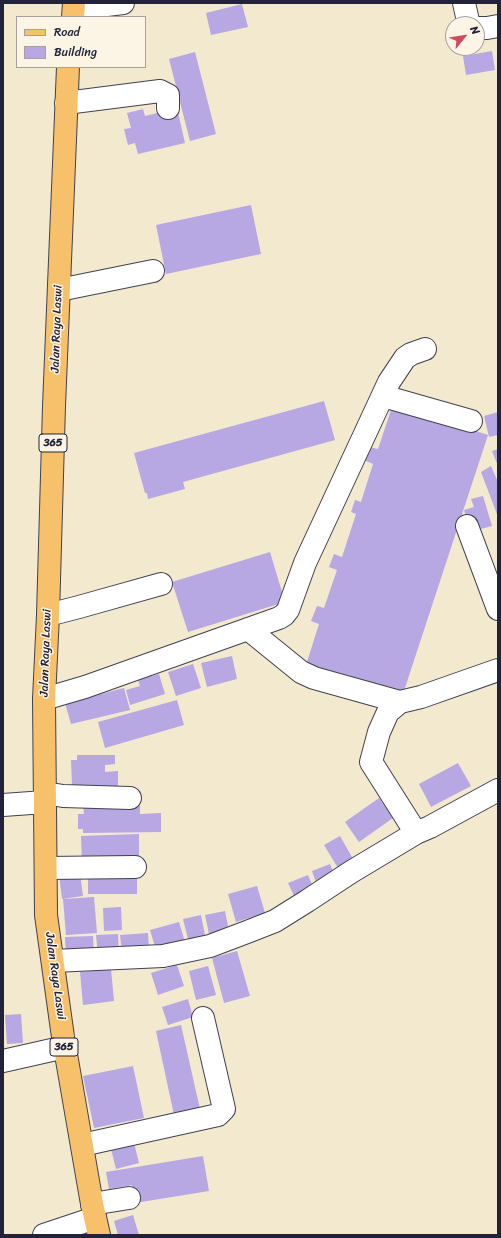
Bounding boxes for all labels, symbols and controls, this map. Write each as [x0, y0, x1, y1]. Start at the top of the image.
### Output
legend [16, 16, 146, 68]
north arrow [445, 16, 485, 56]
text: Road [54, 21, 80, 43]
text: N [465, 22, 485, 38]
text: Building [54, 41, 97, 63]
street label: Jalan Raya Laswi [48, 285, 66, 373]
road number: 365 [39, 434, 67, 452]
street label: Jalan Raya Laswi [37, 609, 55, 697]
street label: Jalan Raya Laswi [42, 931, 68, 1021]
road number: 365 [50, 1038, 78, 1056]

